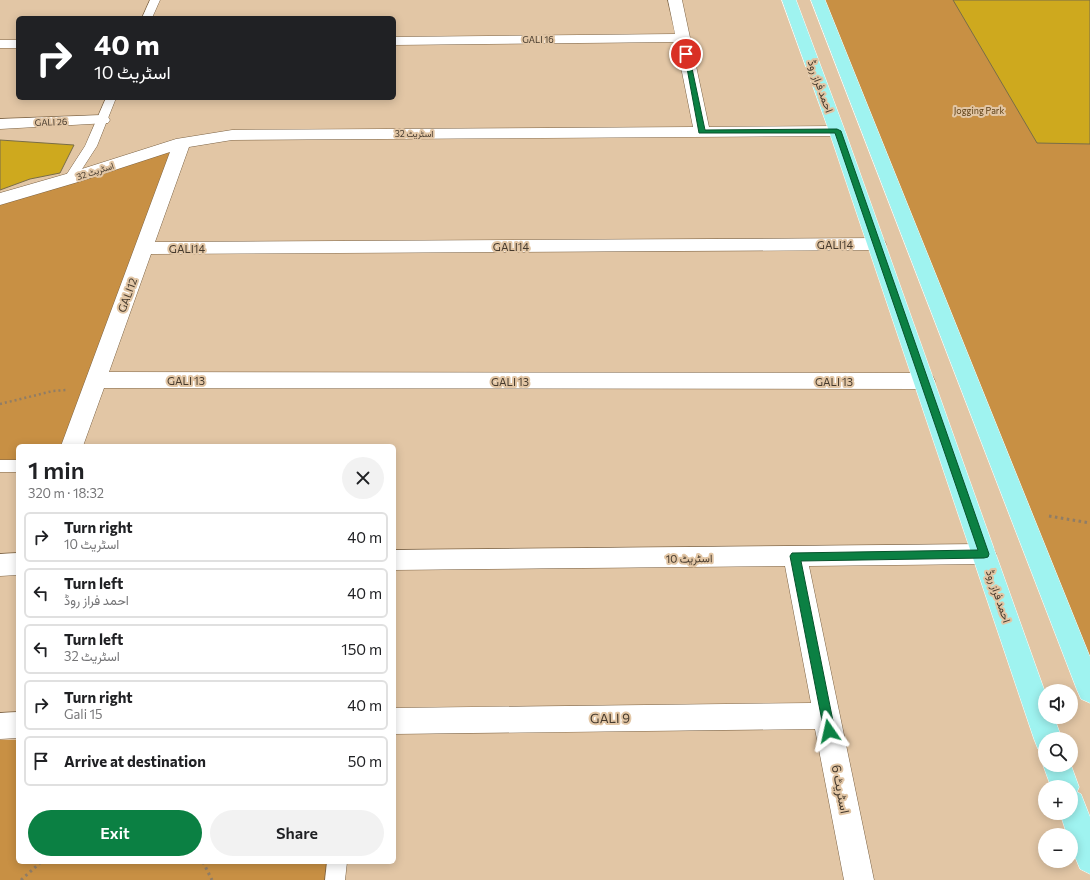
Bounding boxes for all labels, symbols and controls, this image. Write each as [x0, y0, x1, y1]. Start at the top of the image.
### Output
text: 40 m [94, 27, 160, 61]
icon: right [28, 32, 80, 84]
street label: GALI 16 [522, 34, 554, 45]
pin [669, 37, 703, 71]
icon: arrive [675, 43, 697, 65]
street label: احمد فراز روڈ [805, 58, 836, 114]
text: اسٹریٹ 10 [94, 61, 171, 83]
park label: Jogging Park [954, 105, 1004, 116]
street label: GALI 26 [34, 116, 68, 128]
street label: اسٹریٹ 32 [395, 128, 433, 140]
street label: اسٹریٹ 32 [75, 160, 115, 183]
street label: GALI14 [817, 238, 854, 251]
street label: GALI14 [493, 240, 530, 253]
street label: GALI14 [169, 242, 206, 255]
street label: GALI12 [115, 276, 139, 314]
street label: GALI 13 [167, 374, 205, 387]
street label: GALI 13 [491, 375, 529, 388]
street label: GALI 13 [815, 375, 853, 388]
text: 1 min [28, 455, 85, 484]
button: close [342, 457, 384, 499]
text: 320 m · 18:32 [28, 485, 104, 501]
text: Turn right [64, 518, 133, 536]
icon: right [30, 526, 52, 548]
text: 40 m [347, 528, 382, 546]
text: اسٹریٹ 10 [64, 536, 119, 552]
street label: اسٹریٹ 10 [665, 551, 713, 566]
street label: احمد فراز روڈ [983, 568, 1014, 624]
text: Turn left [64, 574, 123, 592]
icon: left [30, 582, 52, 604]
text: 40 m [347, 584, 382, 602]
text: احمد فراز روڈ [64, 592, 129, 608]
text: Turn left [64, 630, 123, 648]
icon: left [30, 638, 52, 660]
text: 150 m [341, 640, 382, 658]
text: اسٹریٹ 32 [64, 648, 120, 664]
map controls [1038, 684, 1078, 868]
button: sound [1038, 684, 1078, 724]
text: Turn right [64, 688, 133, 706]
icon: right [30, 694, 52, 716]
text: 40 m [347, 696, 382, 714]
text: Gali 15 [64, 706, 103, 722]
street label: GALI 9 [590, 710, 630, 726]
position arrow [808, 710, 850, 752]
button: search [1038, 732, 1078, 772]
icon: arrive [30, 750, 52, 772]
text: Arrive at destination [64, 752, 206, 770]
text: 50 m [348, 752, 382, 770]
street label: اسٹریٹ 6 [827, 763, 854, 815]
button: + [1038, 780, 1078, 820]
button: Exit [28, 810, 202, 856]
button: Share [210, 810, 384, 856]
button: − [1038, 828, 1078, 868]

